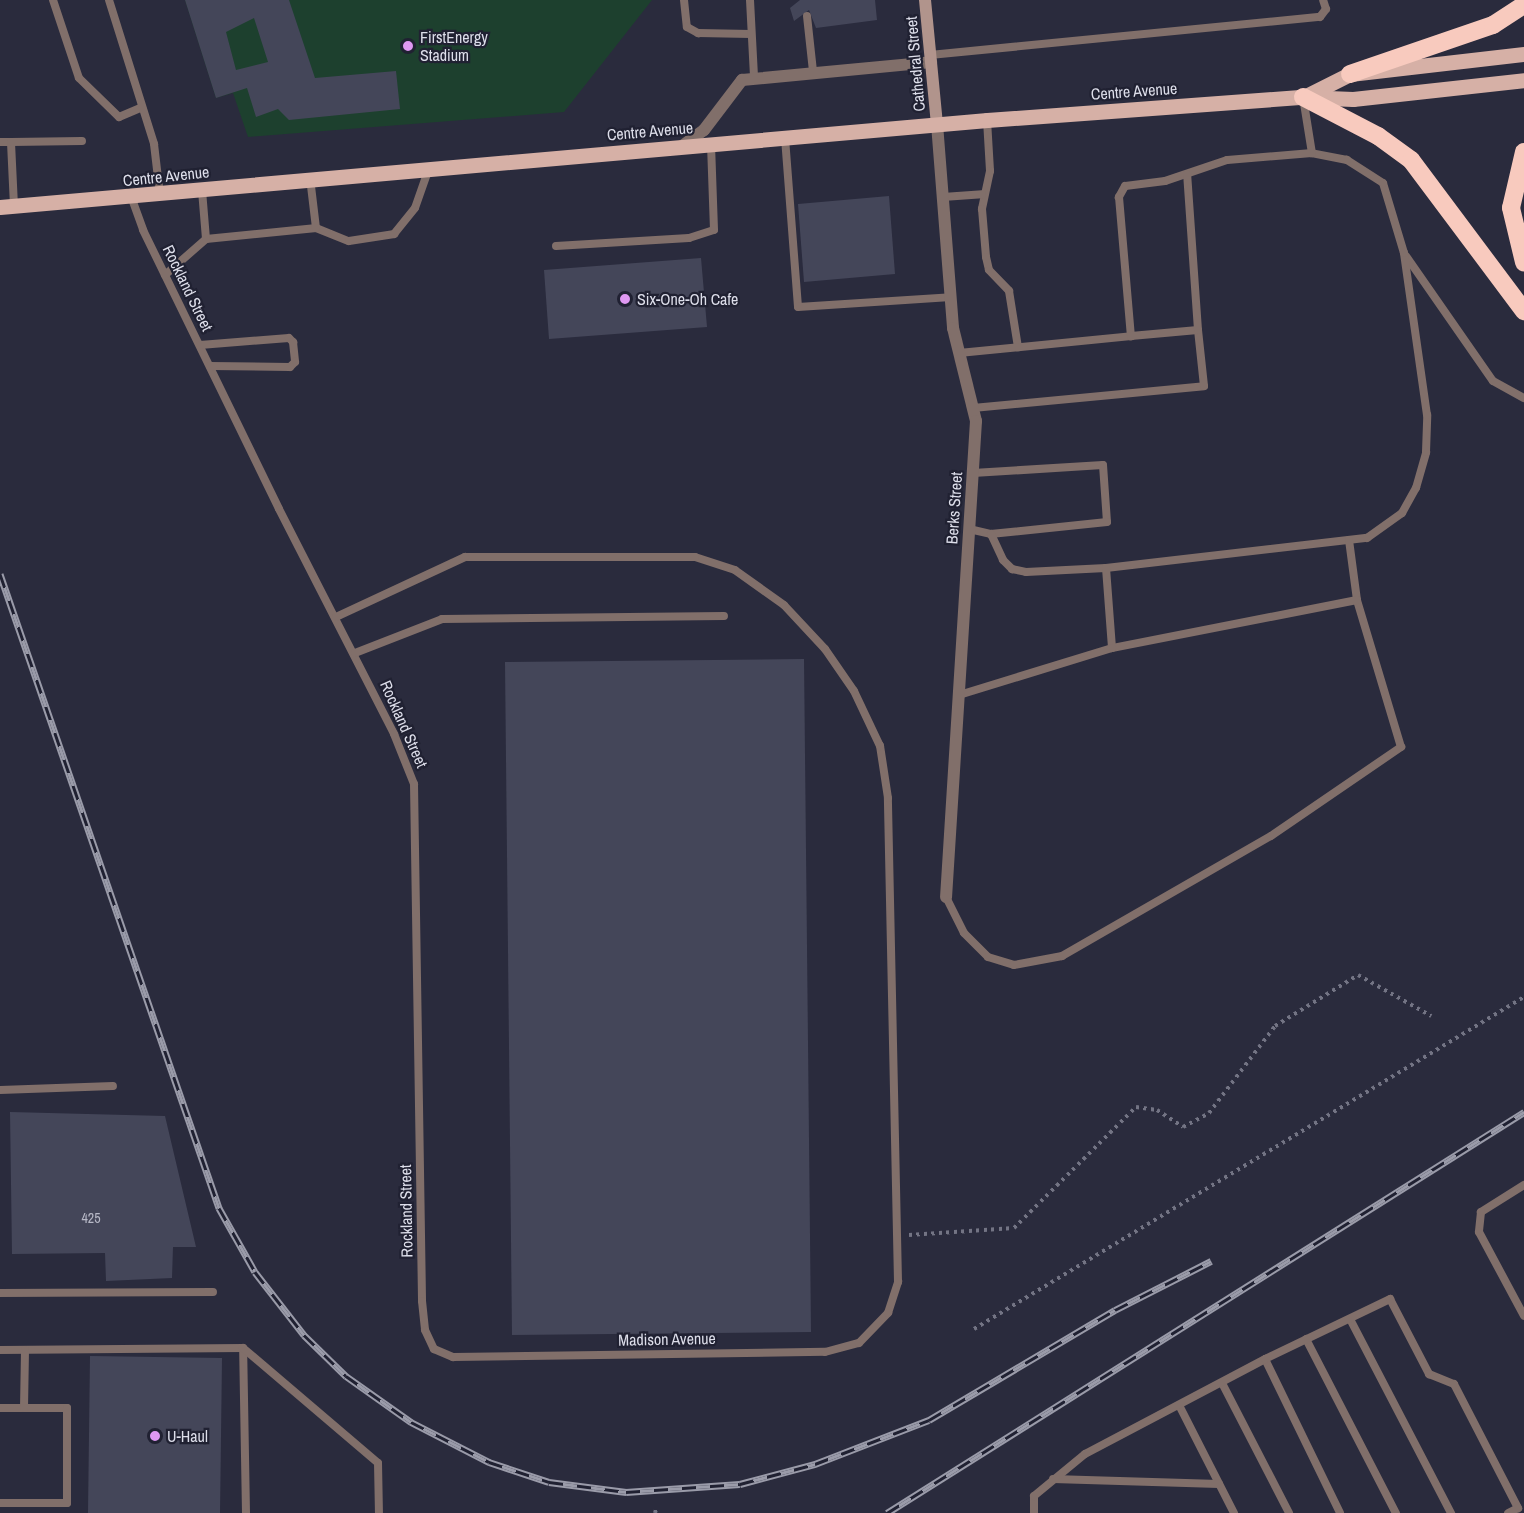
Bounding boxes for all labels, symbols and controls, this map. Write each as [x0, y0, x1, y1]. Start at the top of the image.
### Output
street label: Cathedral Street [901, 16, 929, 112]
place label: FirstEnergy Stadium [420, 27, 488, 65]
marker: FirstEnergy Stadium [401, 39, 415, 53]
street label: Centre Avenue [1090, 78, 1178, 104]
street label: Centre Avenue [606, 118, 694, 144]
street label: Centre Avenue [122, 162, 210, 190]
street label: Rockland Street [159, 242, 217, 334]
place label: Six-One-Oh Cafe [637, 289, 738, 309]
marker: Six-One-Oh Cafe [618, 292, 632, 306]
street label: Berks Street [942, 471, 966, 545]
street label: Rockland Street [376, 677, 432, 771]
street label: Rockland Street [396, 1164, 416, 1258]
house number: 425 [81, 1210, 101, 1226]
street label: Madison Avenue [618, 1329, 716, 1349]
place label: U-Haul [167, 1426, 208, 1446]
marker: U-Haul [148, 1429, 162, 1443]

